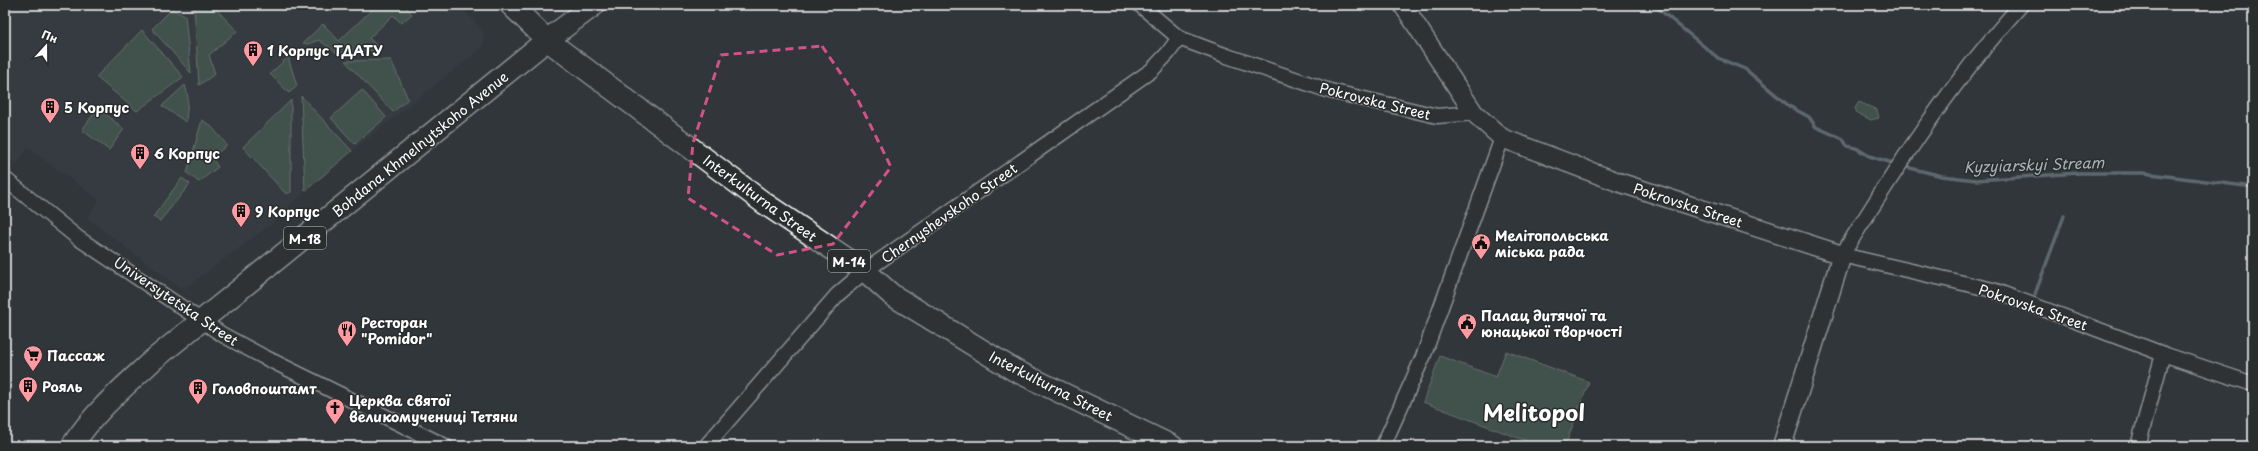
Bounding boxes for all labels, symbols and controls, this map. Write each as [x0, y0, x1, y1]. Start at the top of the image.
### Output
text: Пн [39, 25, 60, 47]
north arrow [26, 26, 66, 66]
building icon: 1 Корпус ТДАТУ [242, 39, 264, 67]
place label: 1 Корпус ТДАТУ [267, 40, 384, 61]
street label: Bohdana Khmelnytskoho Avenue [327, 66, 513, 222]
street label: Pokrovska Street [1317, 77, 1433, 125]
building icon: 5 Корпус [39, 96, 61, 124]
place label: 5 Корпус [64, 97, 129, 118]
building icon: 6 Корпус [129, 142, 151, 170]
place label: 6 Корпус [154, 143, 220, 164]
street label: Interkulturna Street [699, 149, 822, 247]
water label: Kyzyiarskyi Stream [1963, 150, 2105, 178]
street label: Chernyshevskoho Street [877, 158, 1022, 268]
street label: Pokrovska Street [1631, 177, 1745, 233]
building icon: 9 Корпус [230, 200, 252, 228]
place label: 9 Корпус [255, 201, 320, 222]
place label: Мелітопольська міська рада [1495, 225, 1609, 262]
road number: М-18 [284, 227, 326, 249]
public building icon: Мелітопольська міська рада [1470, 232, 1492, 260]
road number: М-14 [828, 250, 870, 272]
street label: Universytetska Street [109, 251, 243, 351]
street label: Pokrovska Street [1976, 279, 2090, 335]
place label: Палац дитячої та юнацької творчості [1481, 305, 1622, 342]
place label: Ресторан "Pomidor" [361, 312, 432, 349]
public building icon: Палац дитячої та юнацької творчості [1456, 312, 1478, 340]
restaurant icon: Ресторан "Pomidor" [336, 319, 358, 347]
supermarket icon: Пассаж [22, 344, 44, 372]
place label: Пассаж [47, 345, 105, 366]
street label: Interkulturna Street [986, 346, 1117, 426]
building icon: Рояль [17, 375, 39, 403]
place label: Рояль [42, 376, 83, 397]
building icon: Головпоштамт [187, 377, 209, 405]
place label: Головпоштамт [212, 378, 318, 399]
place label: Церква святої великомучениці Тетяни [349, 390, 518, 427]
district label: Melitopol [1483, 395, 1585, 428]
church icon: Церква святої великомучениці Тетяни [324, 397, 346, 425]

